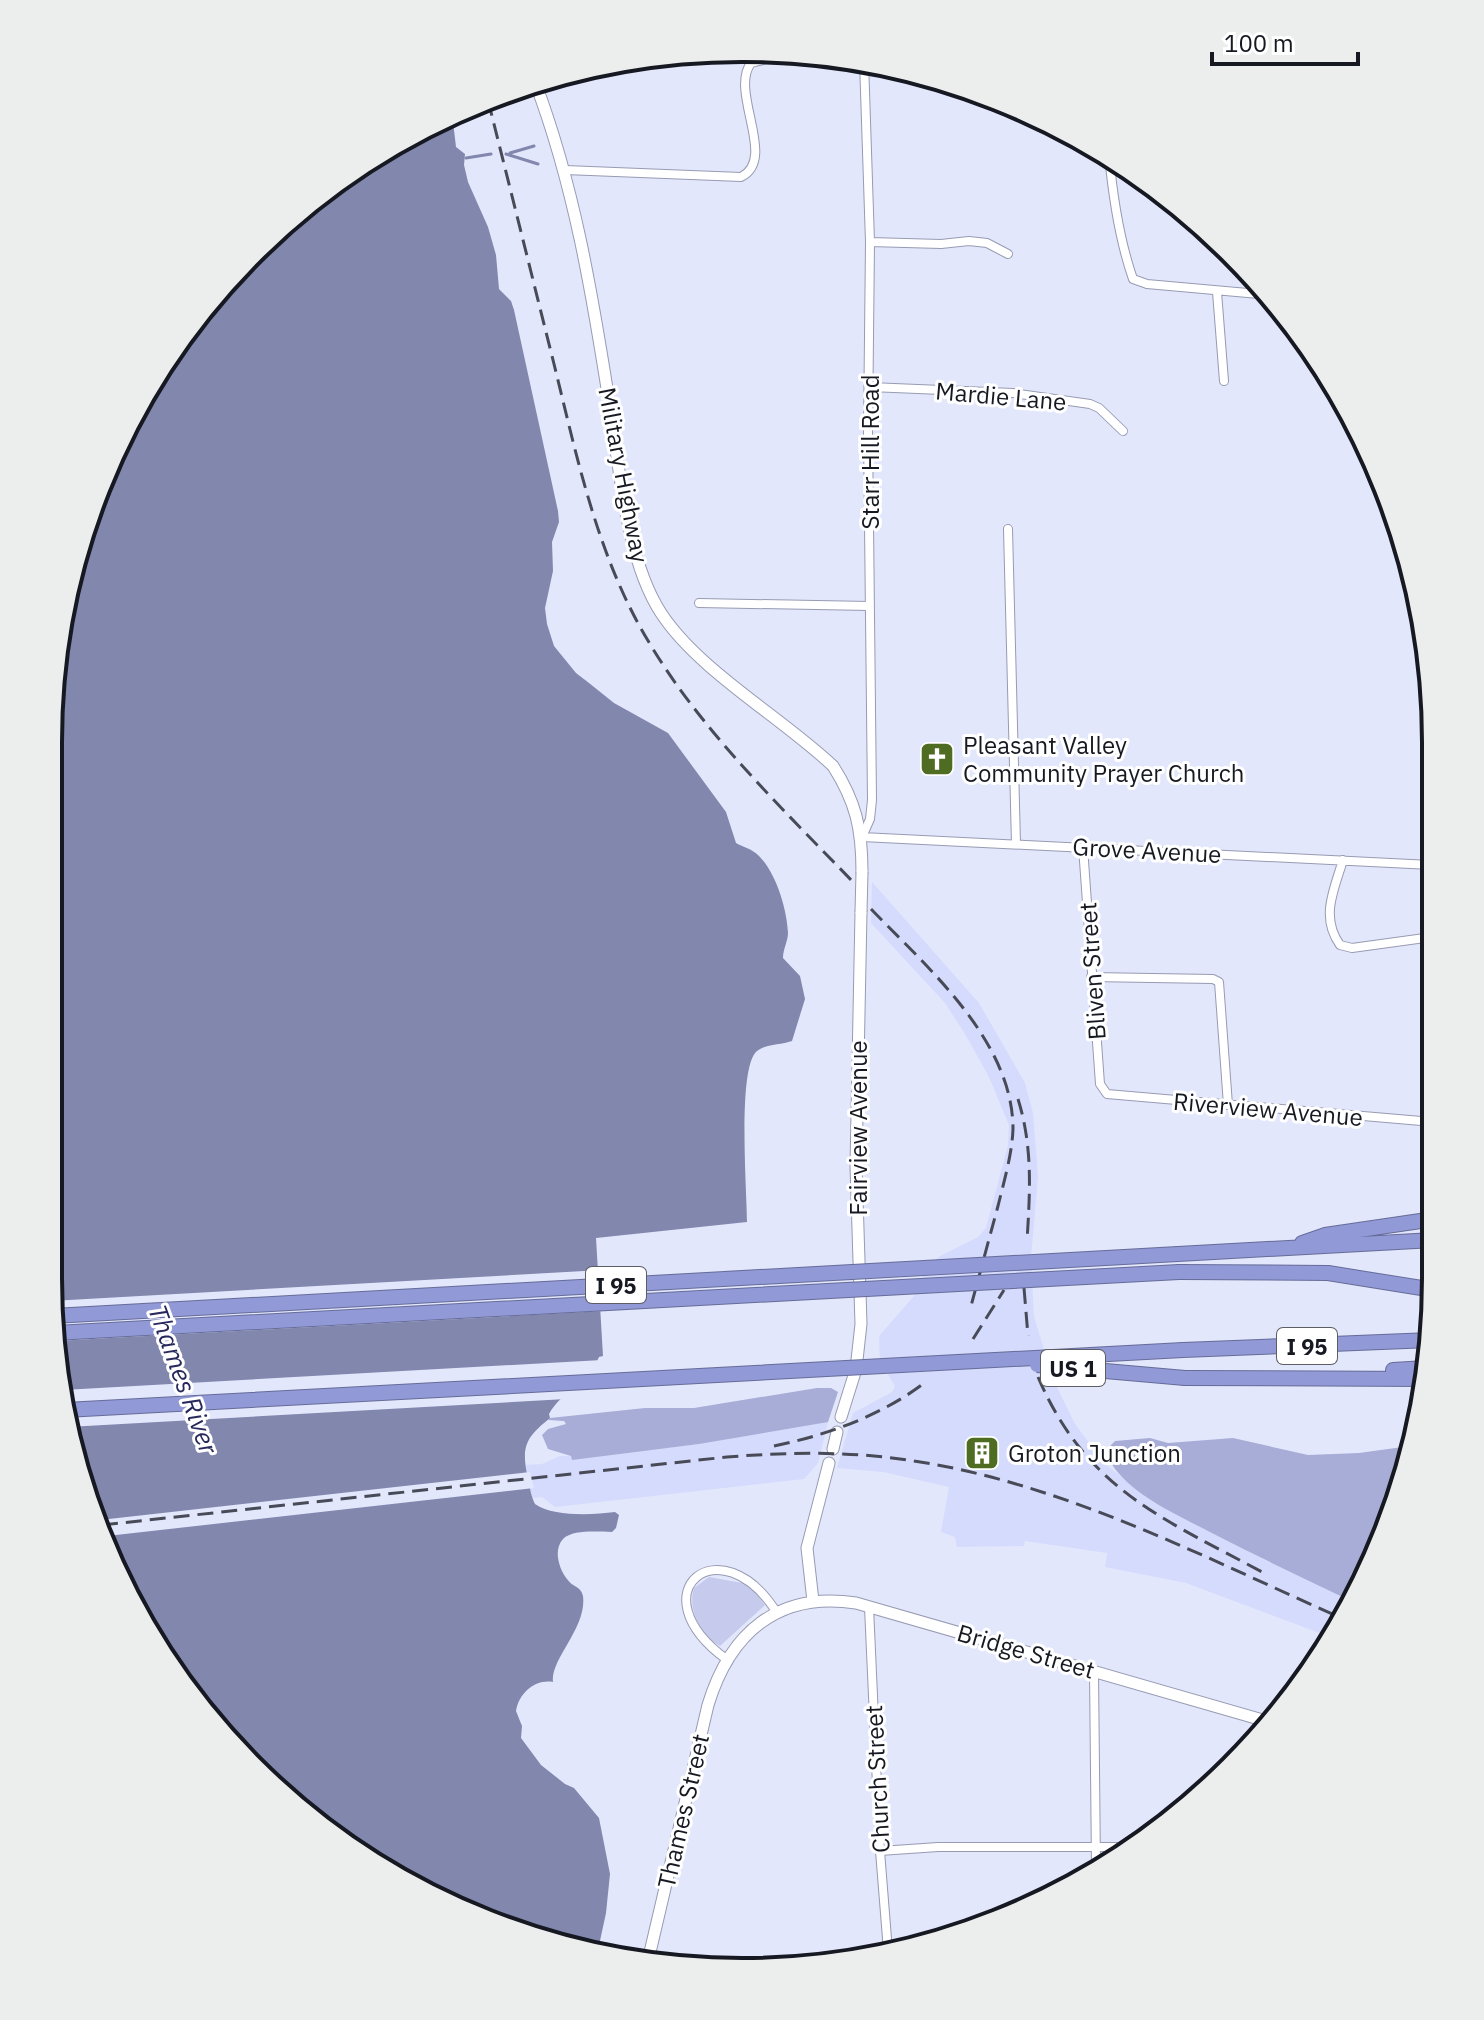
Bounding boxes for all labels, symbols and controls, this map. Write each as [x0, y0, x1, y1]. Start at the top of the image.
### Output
scale bar [1212, 16, 1358, 66]
text: 100 m [1224, 27, 1294, 59]
street label: Starr Hill Road [854, 374, 886, 530]
street label: Mardie Lane [934, 374, 1068, 418]
street label: Military Highway [591, 385, 657, 565]
place label: Pleasant Valley Community Prayer Church [963, 729, 1244, 789]
church icon: Pleasant Valley Community Prayer Church [918, 740, 956, 778]
street label: Grove Avenue [1072, 830, 1222, 870]
street label: Bliven Street [1071, 901, 1113, 1041]
street label: Fairview Avenue [842, 1040, 874, 1216]
street label: Riverview Avenue [1172, 1085, 1364, 1133]
road number: I 95 [586, 1267, 646, 1303]
water label: Thames River [141, 1300, 227, 1460]
road number: I 95 [1277, 1328, 1337, 1364]
road number: US 1 [1041, 1350, 1105, 1386]
building icon: Groton Junction [963, 1434, 1001, 1472]
place label: Groton Junction [1008, 1437, 1181, 1469]
street label: Bridge Street [954, 1616, 1098, 1686]
street label: Church Street [857, 1704, 897, 1854]
street label: Thames Street [650, 1731, 716, 1891]

